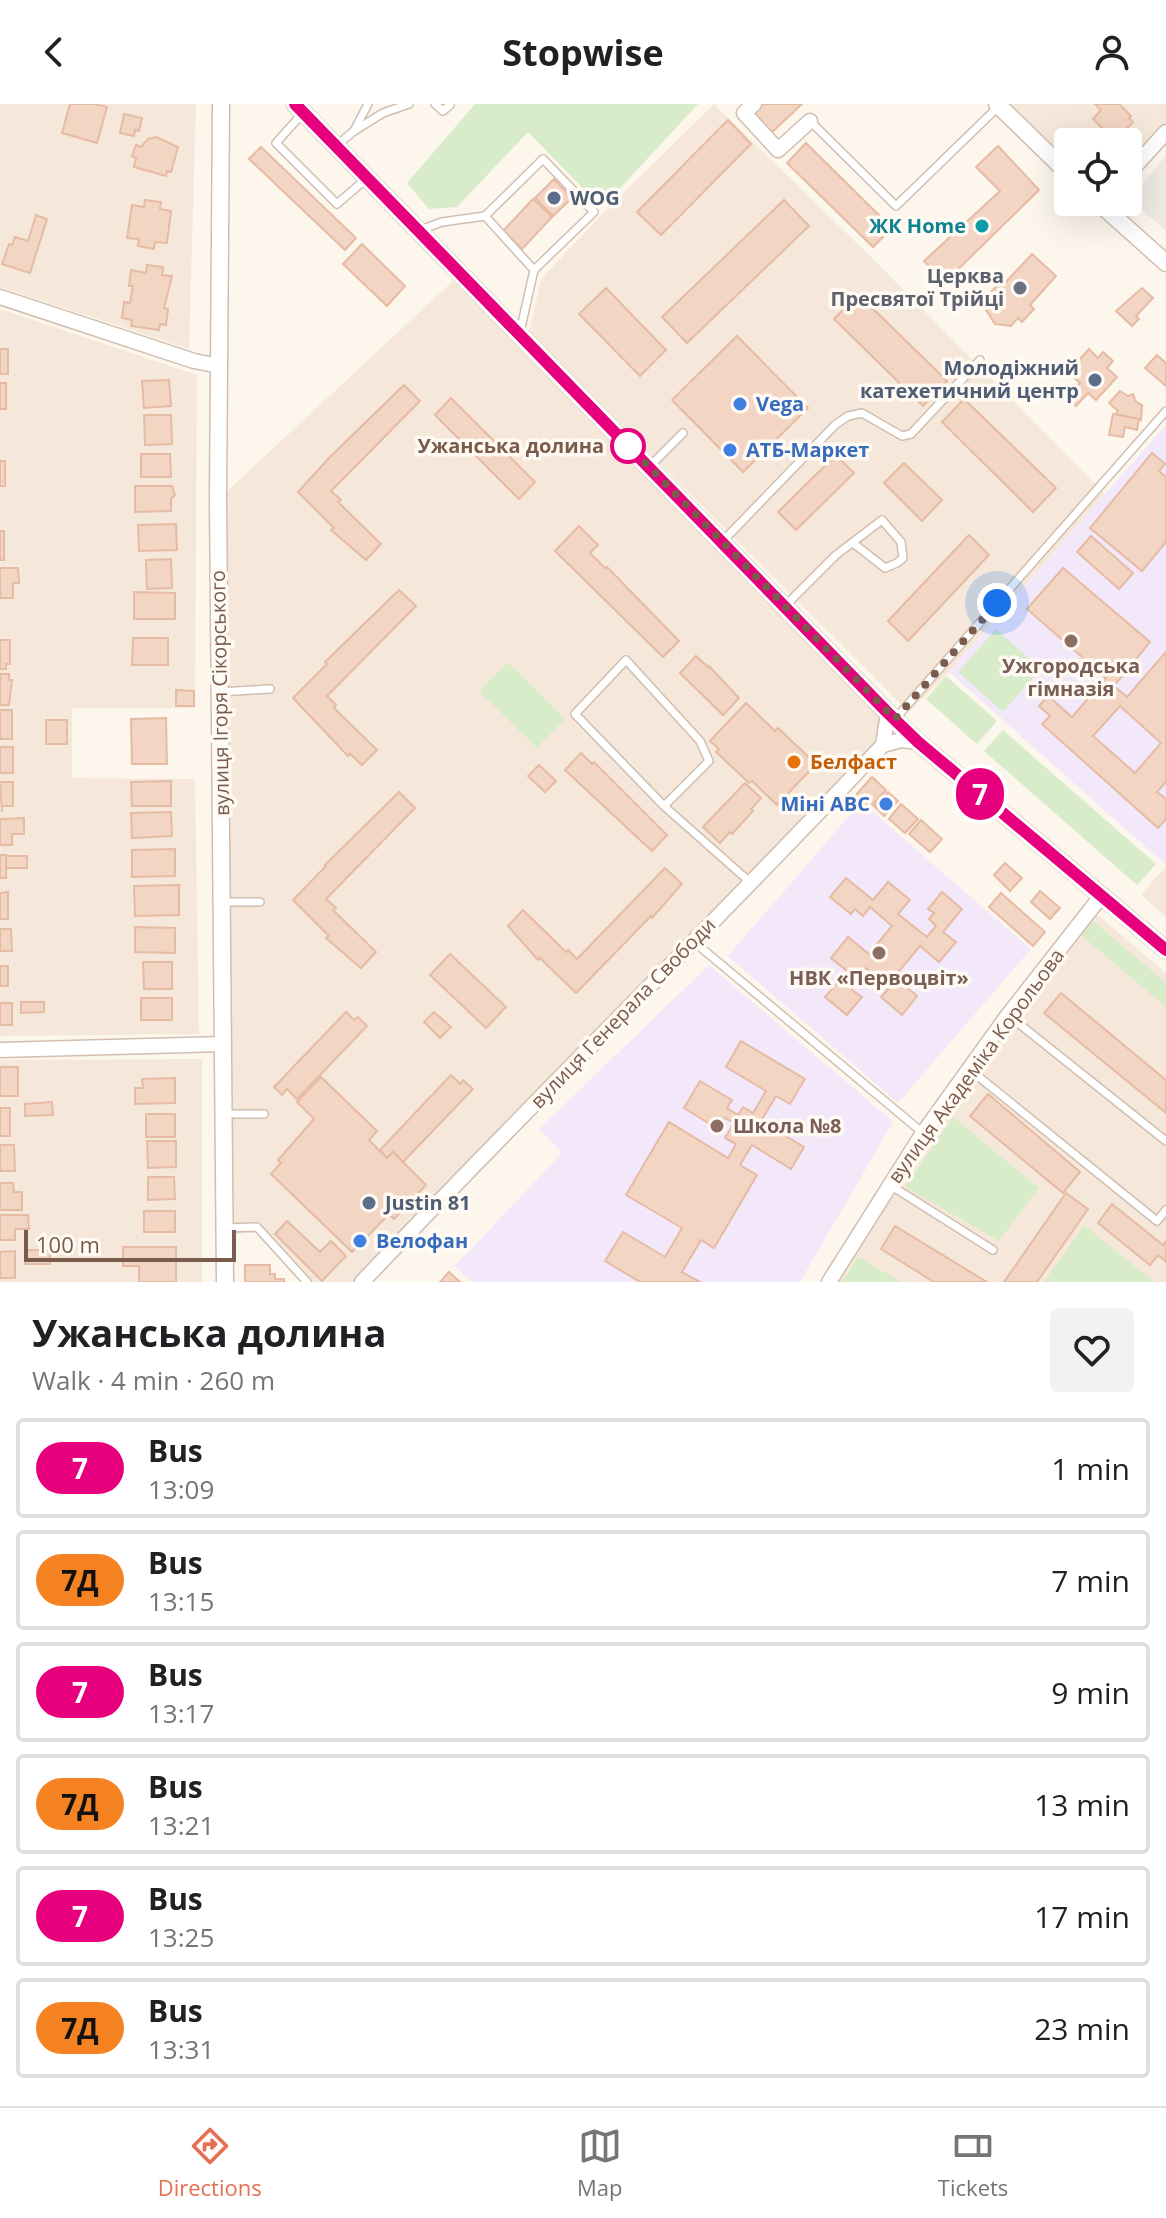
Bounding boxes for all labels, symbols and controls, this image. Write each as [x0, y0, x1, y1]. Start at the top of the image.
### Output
text: Stopwise [502, 28, 664, 77]
icon: back [32, 30, 76, 74]
icon: person [1090, 30, 1134, 74]
map controls [1054, 128, 1142, 216]
button: locate [1054, 128, 1142, 216]
place label: WOG [570, 184, 620, 211]
marker: WOG [545, 189, 563, 207]
place label: ЖК Home [869, 212, 966, 239]
marker: ЖК Home [973, 217, 991, 235]
place label: Церква Пресвятої Трійці [831, 262, 1004, 312]
marker: Церква Пресвятої Трійці [1011, 279, 1029, 297]
place label: Молодіжний катехетичний центр [860, 354, 1079, 404]
marker: Молодіжний катехетичний центр [1086, 371, 1104, 389]
place label: Vega [756, 390, 804, 417]
marker: Vega [731, 395, 749, 413]
marker: Ужанська долина [611, 429, 645, 463]
place label: Ужанська долина [417, 432, 604, 459]
place label: АТБ-Маркет [746, 436, 869, 463]
marker: АТБ-Маркет [721, 441, 739, 459]
street label: вулиця Ігоря Сікорського [204, 570, 235, 816]
your location [977, 583, 1017, 623]
marker: Ужгородська гімназія [1062, 632, 1080, 650]
place label: Ужгородська гімназія [1002, 652, 1140, 702]
place label: Белфаст [810, 748, 897, 775]
marker: Белфаст [785, 753, 803, 771]
line badge: 7 [954, 768, 1006, 820]
text: 7 [972, 775, 988, 813]
place label: Міні ABC [781, 790, 870, 817]
marker: Міні ABC [877, 795, 895, 813]
street label: вулиця Генерала Свободи [524, 911, 721, 1114]
street label: вулиця Академіка Корольова [881, 943, 1070, 1189]
marker: НВК «Первоцвіт» [870, 944, 888, 962]
place label: НВК «Первоцвіт» [789, 964, 969, 991]
place label: Школа №8 [733, 1112, 842, 1139]
marker: Школа №8 [708, 1117, 726, 1135]
place label: Justin 81 [383, 1189, 471, 1216]
marker: Justin 81 [360, 1194, 378, 1212]
scale bar [24, 1226, 236, 1262]
place label: Велофан [376, 1227, 468, 1254]
text: 100 m [36, 1229, 100, 1259]
marker: Велофан [351, 1232, 369, 1250]
text: Ужанська долина [32, 1306, 386, 1358]
button: heart [1050, 1308, 1134, 1392]
text: Walk · 4 min · 260 m [32, 1362, 275, 1398]
text: Bus [148, 1430, 203, 1471]
text: 1 min [1051, 1448, 1130, 1489]
text: 7 [72, 1449, 88, 1487]
text: 13:09 [148, 1471, 214, 1507]
text: Bus [148, 1542, 203, 1583]
text: 7 min [1051, 1560, 1130, 1601]
text: 7Д [61, 1561, 99, 1599]
text: 13:15 [148, 1583, 214, 1619]
text: Bus [148, 1654, 203, 1695]
text: 9 min [1051, 1672, 1130, 1713]
text: 7 [72, 1673, 88, 1711]
text: 13:17 [148, 1695, 214, 1731]
text: Bus [148, 1766, 203, 1807]
text: 13 min [1034, 1784, 1130, 1825]
text: 7Д [61, 1785, 99, 1823]
text: 13:21 [148, 1807, 214, 1843]
text: Bus [148, 1878, 203, 1919]
text: 17 min [1034, 1896, 1130, 1937]
text: 7 [72, 1897, 88, 1935]
text: 13:25 [148, 1919, 214, 1955]
text: Bus [148, 1990, 203, 2031]
text: 23 min [1034, 2008, 1130, 2049]
text: 7Д [61, 2009, 99, 2047]
text: 13:31 [148, 2031, 214, 2067]
tab: Directions [158, 2124, 262, 2202]
tab: Map [577, 2124, 623, 2202]
tab: Tickets [938, 2124, 1008, 2202]

